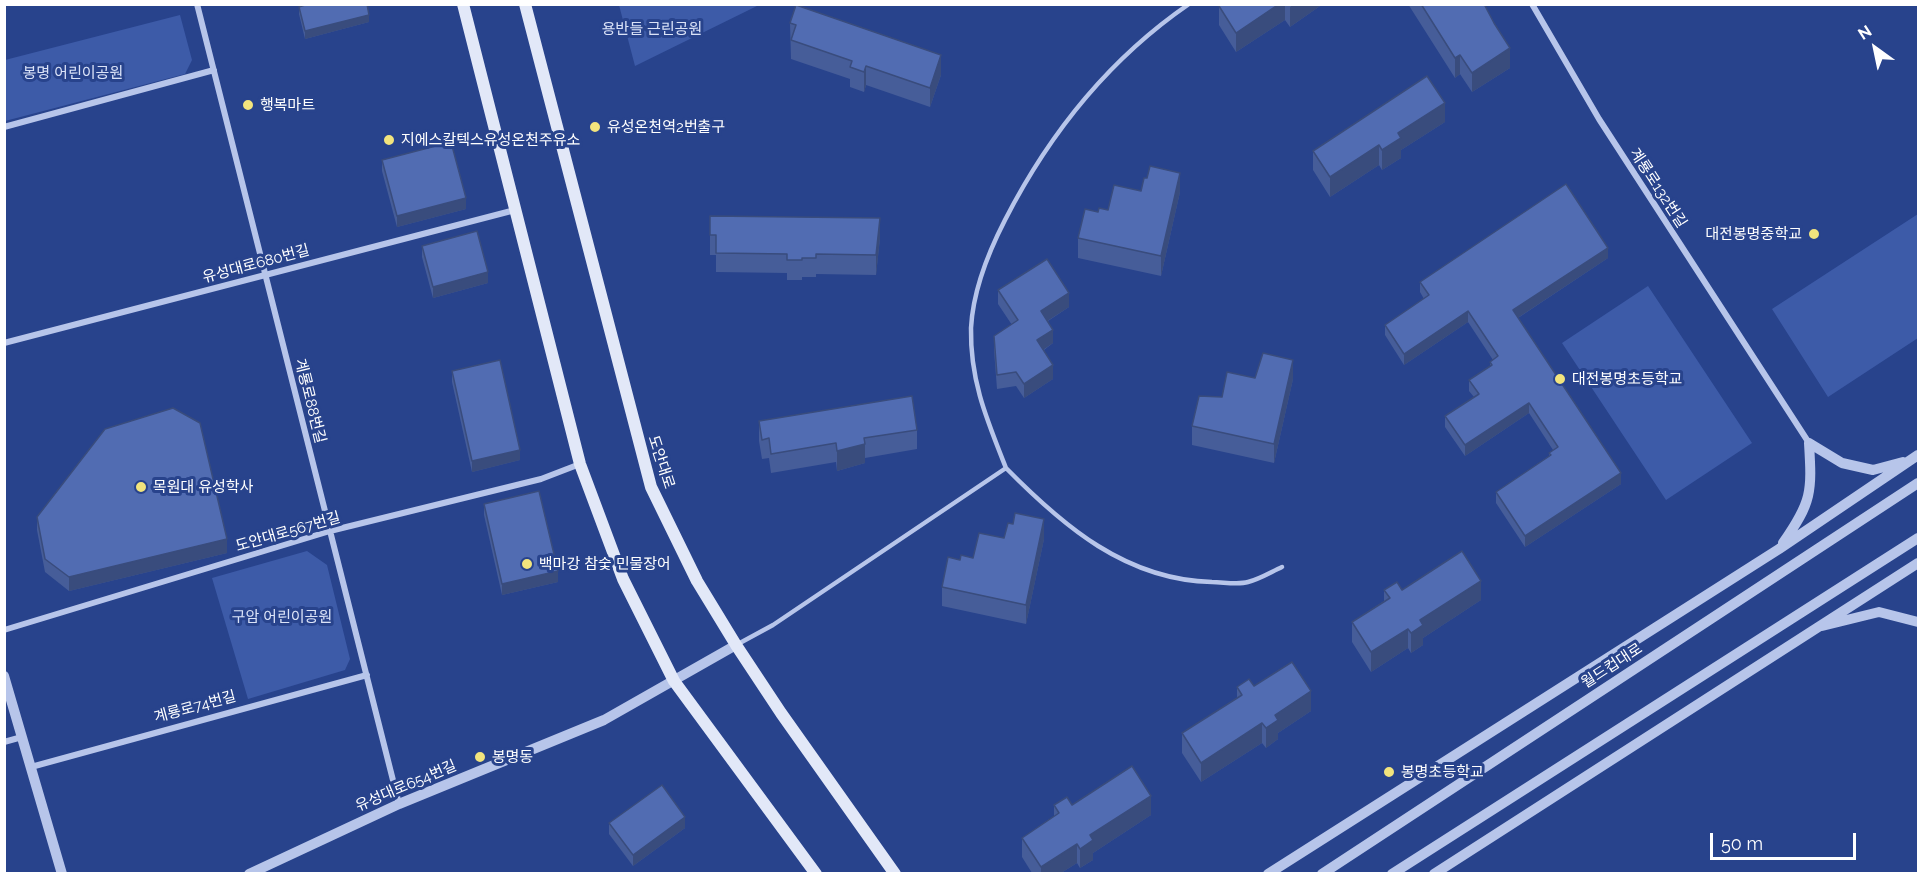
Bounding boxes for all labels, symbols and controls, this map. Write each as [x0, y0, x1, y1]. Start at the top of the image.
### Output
north arrow [1845, 18, 1905, 78]
park label: 용반들 근린공원 [602, 20, 702, 38]
text: N [1855, 21, 1875, 44]
park label: 봉명 어린이공원 [23, 64, 123, 82]
place label: 행복마트 [260, 96, 315, 114]
marker: 행복마트 [241, 98, 255, 112]
place label: 유성온천역2번출구 [607, 118, 725, 136]
marker: 유성온천역2번출구 [588, 120, 602, 134]
place label: 지에스칼텍스유성온천주유소 [401, 131, 580, 149]
marker: 지에스칼텍스유성온천주유소 [382, 133, 396, 147]
street label: 계룡로132번길 [1626, 145, 1690, 231]
place label: 대전봉명중학교 [1705, 225, 1802, 243]
marker: 대전봉명중학교 [1807, 227, 1821, 241]
street label: 유성대로680번길 [201, 241, 311, 287]
street label: 계룡로88번길 [291, 357, 329, 445]
place label: 대전봉명초등학교 [1572, 370, 1682, 388]
marker: 대전봉명초등학교 [1553, 372, 1567, 386]
street label: 도안대로 [644, 433, 678, 491]
place label: 목원대 유성학사 [153, 478, 253, 496]
marker: 목원대 유성학사 [134, 480, 148, 494]
street label: 도안대로567번길 [234, 508, 342, 556]
place label: 백마강 참숯 민물장어 [539, 555, 671, 573]
marker: 백마강 참숯 민물장어 [520, 557, 534, 571]
park label: 구암 어린이공원 [232, 608, 332, 626]
street label: 월드컵대로 [1578, 640, 1646, 692]
street label: 계룡로74번길 [152, 687, 238, 727]
place label: 봉명동 [492, 748, 533, 766]
marker: 봉명동 [473, 750, 487, 764]
street label: 유성대로654번길 [353, 757, 459, 815]
place label: 봉명초등학교 [1401, 763, 1484, 781]
marker: 봉명초등학교 [1382, 765, 1396, 779]
scale bar [1713, 821, 1858, 859]
text: 50 m [1721, 833, 1763, 854]

